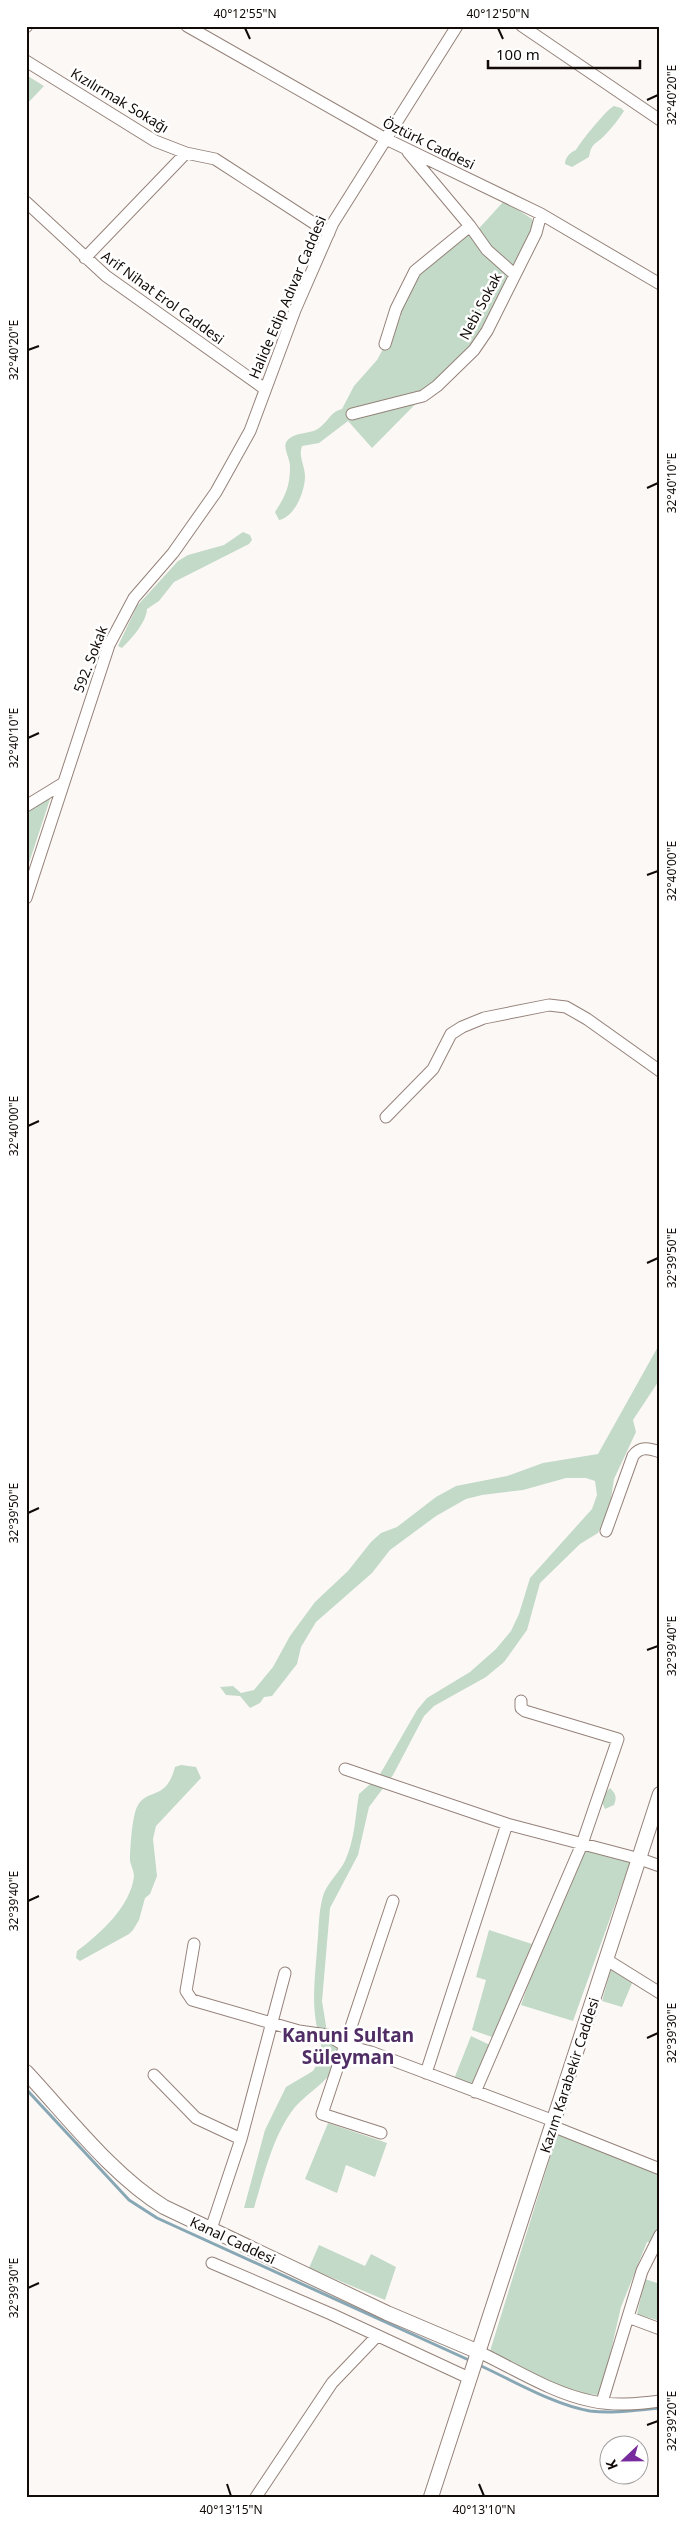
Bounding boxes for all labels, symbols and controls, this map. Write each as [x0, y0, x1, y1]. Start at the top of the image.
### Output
text: 40°12'55"N [213, 5, 277, 22]
text: 40°12'50"N [466, 5, 530, 22]
scale bar [488, 38, 641, 70]
text: 100 m [496, 44, 540, 64]
street label: Kızılırmak Sokağı [67, 63, 173, 137]
text: 32°40'20"E [663, 65, 680, 125]
street label: Öztürk Caddesi [380, 112, 478, 174]
street label: Halide Edip Adıvar Caddesi [244, 212, 330, 382]
street label: Arif Nihat Erol Caddesi [98, 246, 228, 348]
street label: Nebi Sokak [454, 269, 506, 343]
text: 32°40'20"E [5, 320, 22, 380]
text: 32°40'10"E [663, 453, 680, 513]
street label: 592. Sokak [69, 622, 112, 695]
text: 32°40'10"E [5, 708, 22, 768]
text: 32°40'00"E [663, 841, 680, 901]
text: 32°40'00"E [5, 1096, 22, 1156]
text: 32°39'50"E [663, 1228, 680, 1288]
text: 32°39'50"E [5, 1483, 22, 1543]
text: 32°39'40"E [663, 1616, 680, 1676]
text: 32°39'40"E [5, 1871, 22, 1931]
street label: Kazım Karabekir Caddesi [535, 1995, 603, 2155]
text: 32°39'30"E [663, 2003, 680, 2063]
district label: Kanuni Sultan Süleyman [282, 2022, 414, 2070]
street label: Kanal Caddesi [187, 2212, 279, 2268]
text: 32°39'30"E [5, 2258, 22, 2318]
text: 32°39'20"E [663, 2391, 680, 2451]
north arrow [598, 2436, 648, 2486]
text: K [601, 2457, 622, 2473]
text: 40°13'15"N [199, 2501, 263, 2518]
text: 40°13'10"N [452, 2501, 516, 2518]

